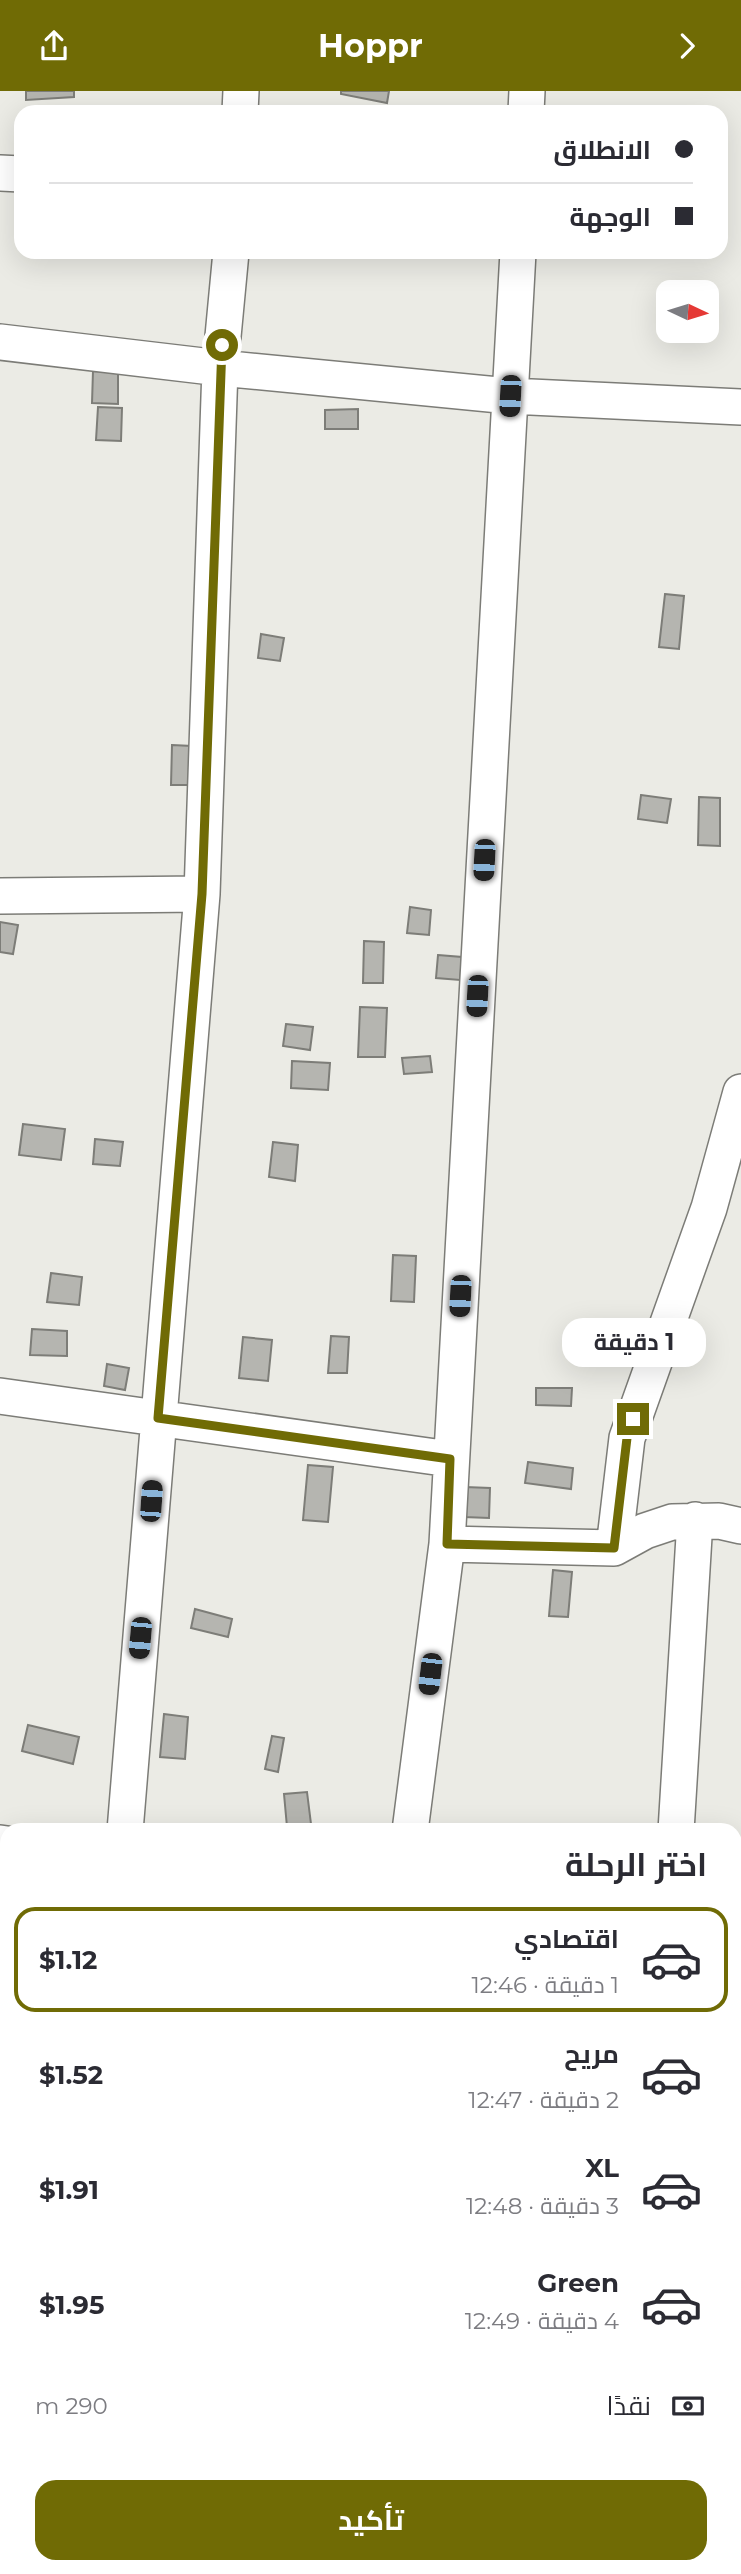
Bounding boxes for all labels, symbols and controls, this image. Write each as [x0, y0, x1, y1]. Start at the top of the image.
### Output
text: Hoppr [318, 26, 423, 65]
icon: share [35, 27, 73, 65]
icon: forward [668, 27, 706, 65]
text: الانطلاق [553, 134, 651, 166]
text: الوجهة [570, 201, 651, 233]
north arrow [656, 280, 719, 343]
map controls [656, 280, 719, 343]
route start [206, 329, 238, 361]
car [499, 374, 522, 418]
car [473, 838, 496, 882]
car [466, 974, 489, 1018]
car [449, 1274, 472, 1318]
callout: 1 دقيقة [561, 1317, 705, 1367]
text: 1 دقيقة [594, 1328, 674, 1356]
route end [617, 1403, 649, 1435]
car [140, 1479, 163, 1523]
car [128, 1616, 153, 1660]
car [418, 1652, 443, 1696]
text: اختر الرحلة [565, 1845, 707, 1884]
text: اقتصادي [514, 1923, 619, 1955]
icon: car [640, 1928, 703, 1991]
text: $1.12 [39, 1944, 97, 1976]
text: 1 دقيقة · 12:46 [472, 1971, 619, 1999]
text: مريح [564, 2038, 619, 2070]
icon: car [640, 2043, 703, 2106]
text: $1.52 [39, 2059, 103, 2091]
text: 2 دقيقة · 12:47 [468, 2086, 619, 2114]
text: XL [585, 2152, 619, 2184]
icon: car [640, 2158, 703, 2221]
text: $1.91 [39, 2174, 99, 2206]
text: 3 دقيقة · 12:48 [466, 2192, 619, 2220]
text: Green [537, 2267, 619, 2299]
icon: car [640, 2273, 703, 2336]
text: $1.95 [39, 2289, 104, 2321]
text: 4 دقيقة · 12:49 [465, 2307, 619, 2335]
icon: cash [669, 2387, 707, 2425]
text: نقدًا [607, 2390, 651, 2422]
text: 290 m [35, 2392, 108, 2420]
button: تأكيد [35, 2480, 707, 2560]

